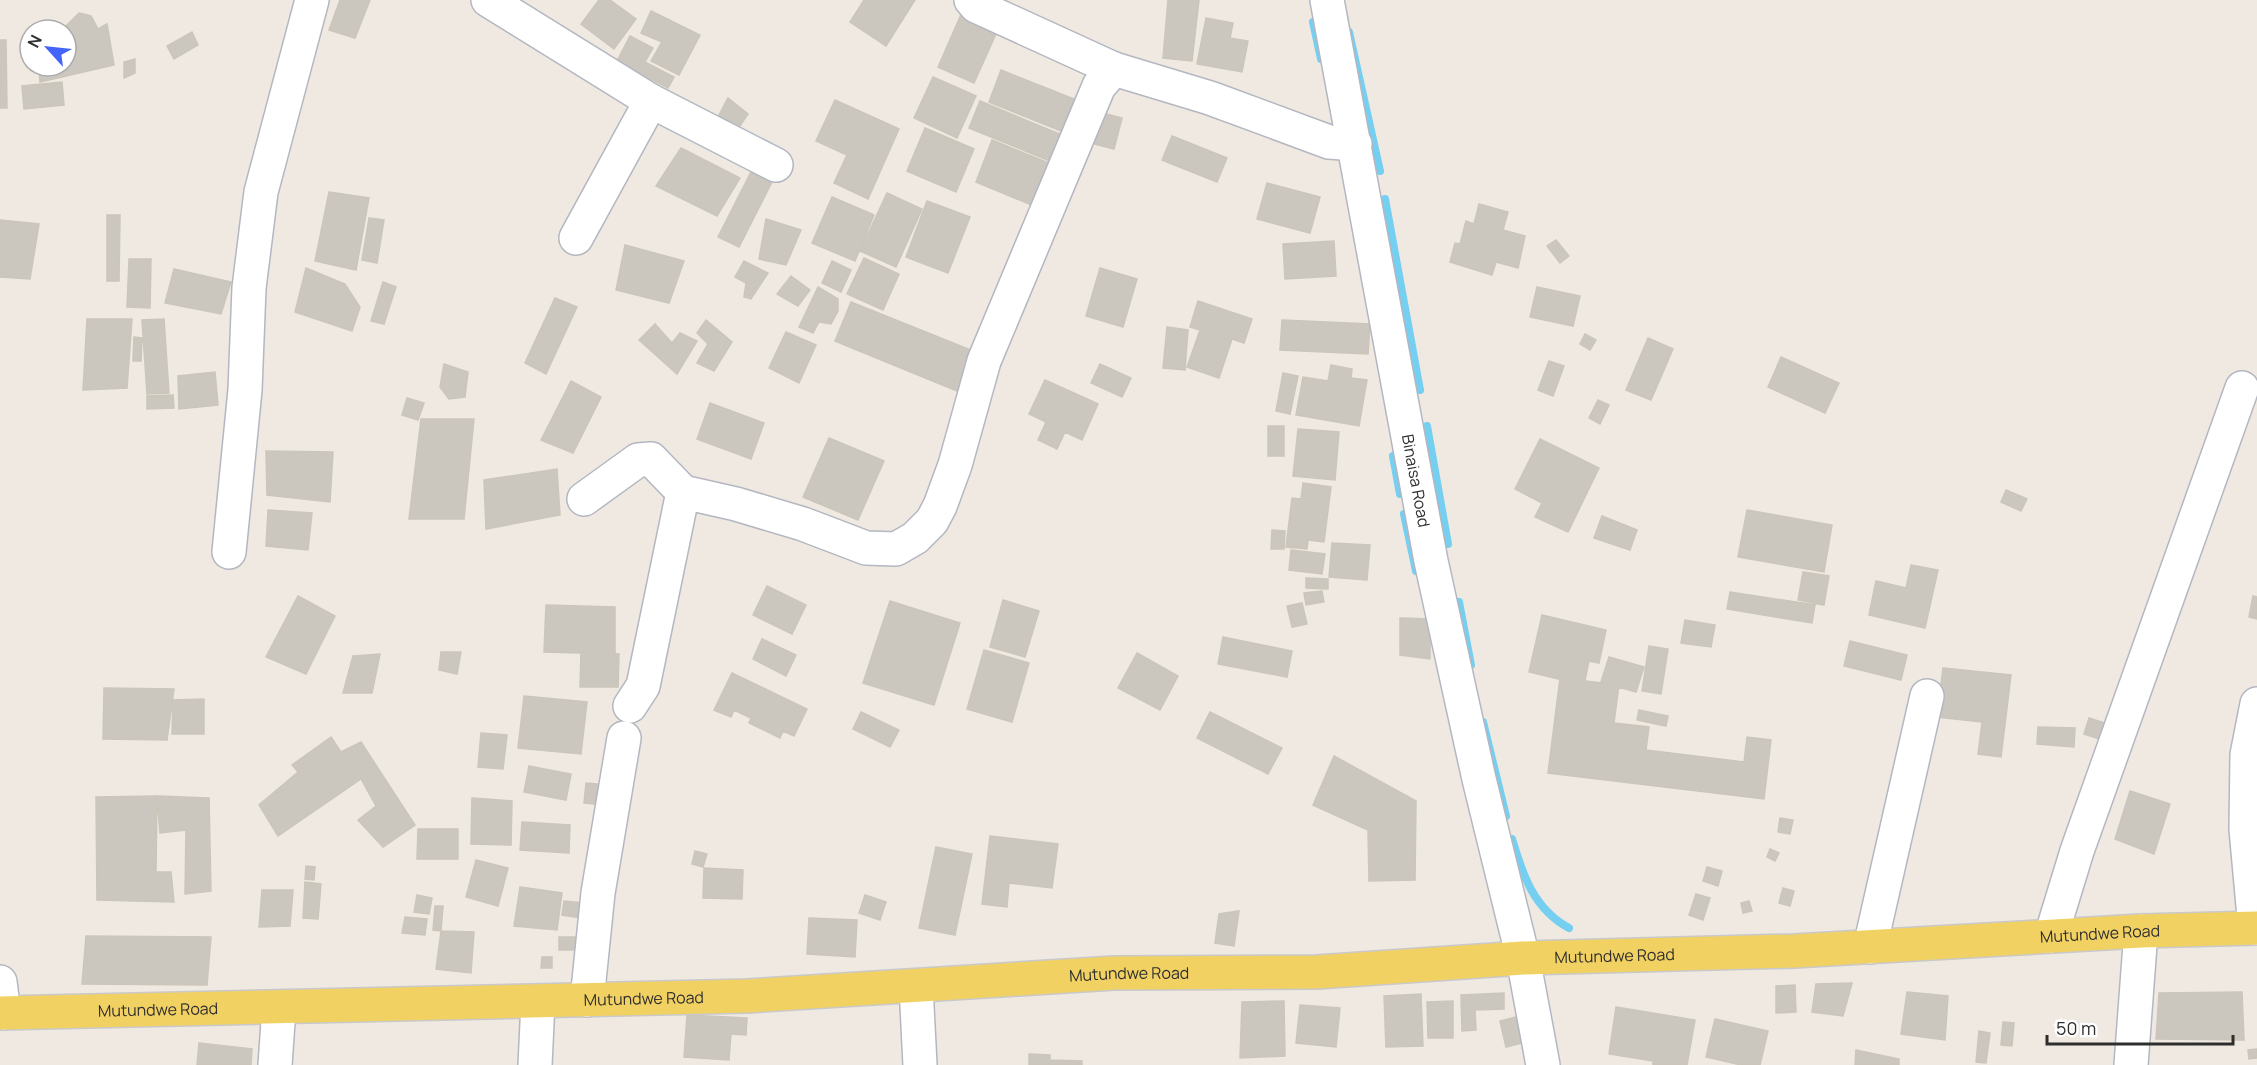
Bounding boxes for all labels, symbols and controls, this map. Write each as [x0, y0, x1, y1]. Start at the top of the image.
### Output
north arrow [18, 18, 78, 78]
text: N [22, 31, 47, 51]
street label: Binaisa Road [1397, 433, 1436, 529]
street label: Mutundwe Road [2039, 920, 2160, 948]
street label: Mutundwe Road [1554, 943, 1675, 968]
street label: Mutundwe Road [1068, 962, 1189, 987]
street label: Mutundwe Road [583, 986, 704, 1011]
street label: Mutundwe Road [98, 997, 218, 1022]
scale bar [2047, 1008, 2233, 1046]
text: 50 m [2056, 1016, 2096, 1040]

